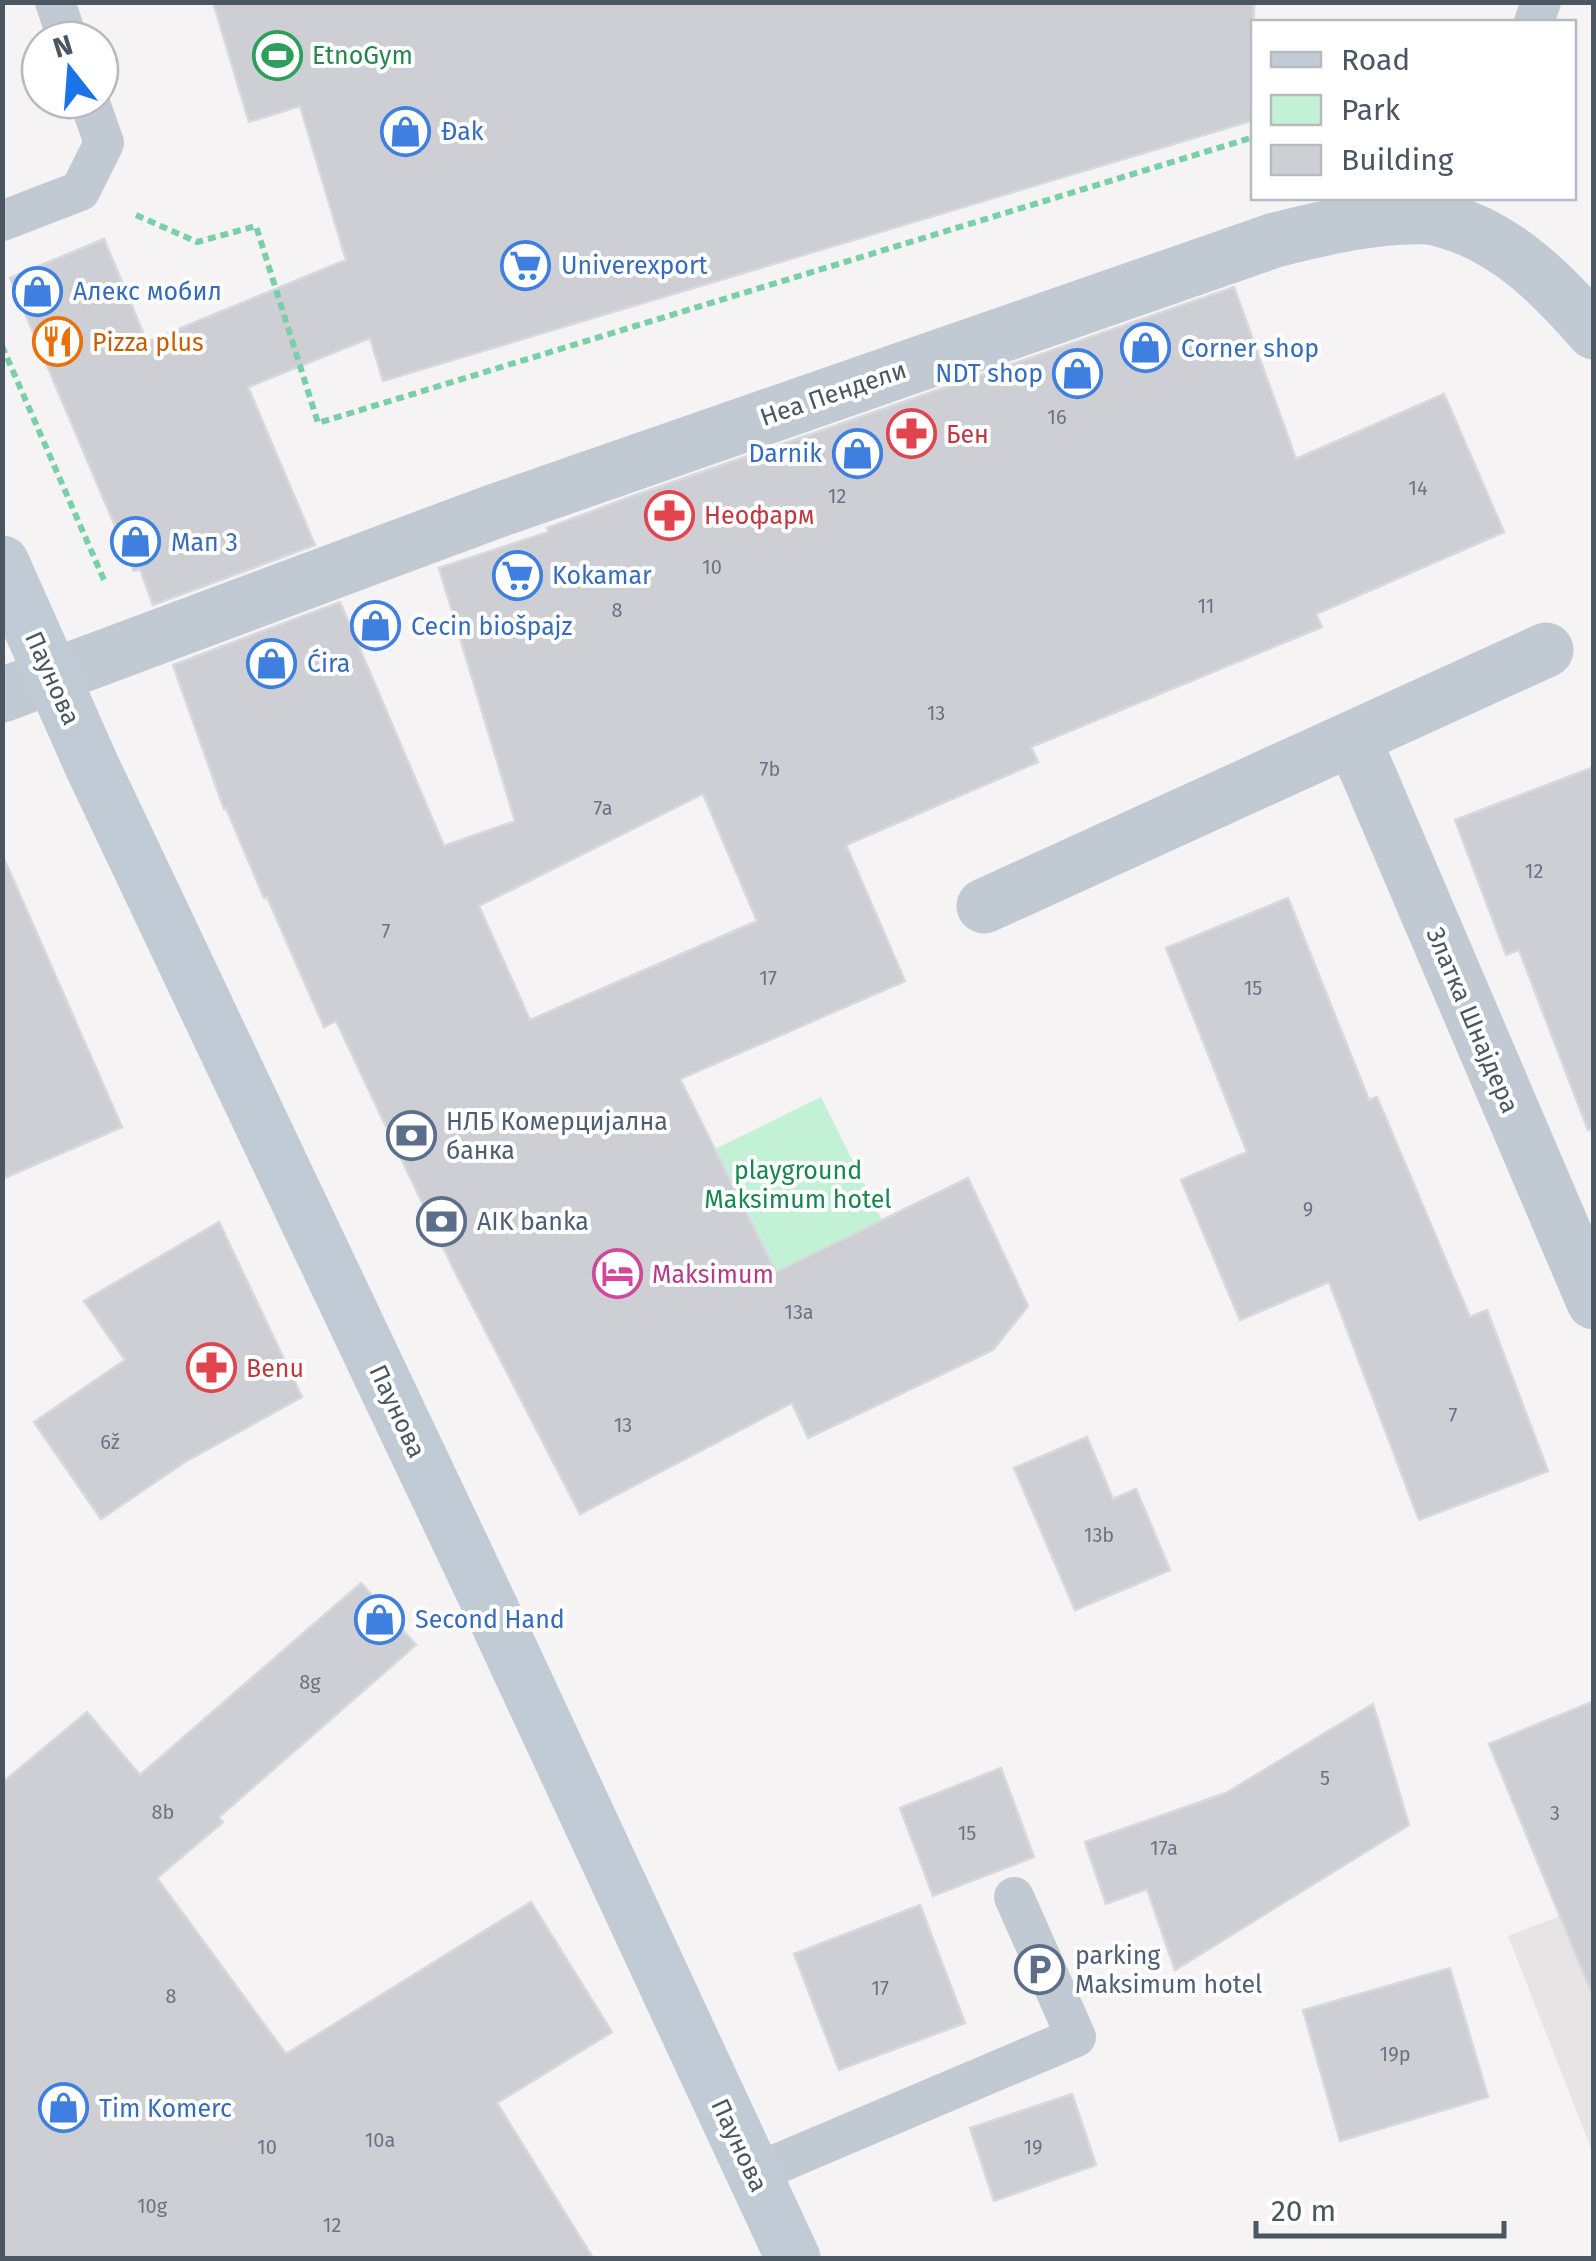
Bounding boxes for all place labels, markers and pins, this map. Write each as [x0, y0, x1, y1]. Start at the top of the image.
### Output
sports icon: EtnoGym [251, 29, 303, 81]
place label: EtnoGym [312, 41, 413, 71]
shop icon: Đak [380, 105, 432, 157]
place label: Đak [441, 117, 484, 147]
supermarket icon: Univerexport [500, 239, 552, 291]
place label: Univerexport [561, 251, 709, 281]
shop icon: Алекс мобил [12, 265, 64, 317]
place label: Алекс мобил [73, 277, 222, 307]
restaurant icon: Pizza plus [31, 316, 83, 368]
shop icon: Corner shop [1120, 322, 1172, 374]
place label: Pizza plus [92, 328, 204, 358]
place label: Corner shop [1181, 334, 1319, 364]
shop icon: NDT shop [1052, 347, 1104, 399]
place label: NDT shop [935, 359, 1043, 389]
pharmacy icon: Бен [885, 408, 937, 460]
place label: Бен [946, 420, 989, 450]
shop icon: Darnik [831, 427, 883, 479]
place label: Darnik [748, 439, 822, 469]
pharmacy icon: Неофарм [643, 489, 695, 541]
place label: Неофарм [704, 501, 815, 531]
shop icon: Мап 3 [110, 516, 162, 568]
place label: Мап 3 [171, 528, 238, 558]
supermarket icon: Kokamar [491, 549, 543, 601]
place label: Kokamar [552, 561, 652, 591]
shop icon: Cecin biošpajz [350, 600, 402, 652]
place label: Cecin biošpajz [411, 612, 573, 642]
shop icon: Ćira [246, 637, 298, 689]
place label: Ćira [307, 648, 350, 679]
place label: НЛБ Комерцијална банка [446, 1107, 668, 1166]
bank icon: НЛБ Комерцијална банка [385, 1109, 437, 1161]
bank icon: AIK banka [416, 1195, 468, 1247]
place label: AIK banka [477, 1207, 589, 1237]
hotel icon: Maksimum [591, 1248, 643, 1300]
place label: Maksimum [652, 1260, 774, 1290]
pharmacy icon: Benu [185, 1342, 237, 1394]
place label: Benu [246, 1354, 304, 1384]
shop icon: Second Hand [354, 1593, 406, 1645]
place label: Second Hand [415, 1605, 565, 1635]
place label: parking Maksimum hotel [1075, 1941, 1262, 2000]
parking icon: parking Maksimum hotel [1014, 1943, 1066, 1995]
shop icon: Tim Komerc [38, 2082, 90, 2134]
place label: Tim Komerc [99, 2094, 232, 2124]

